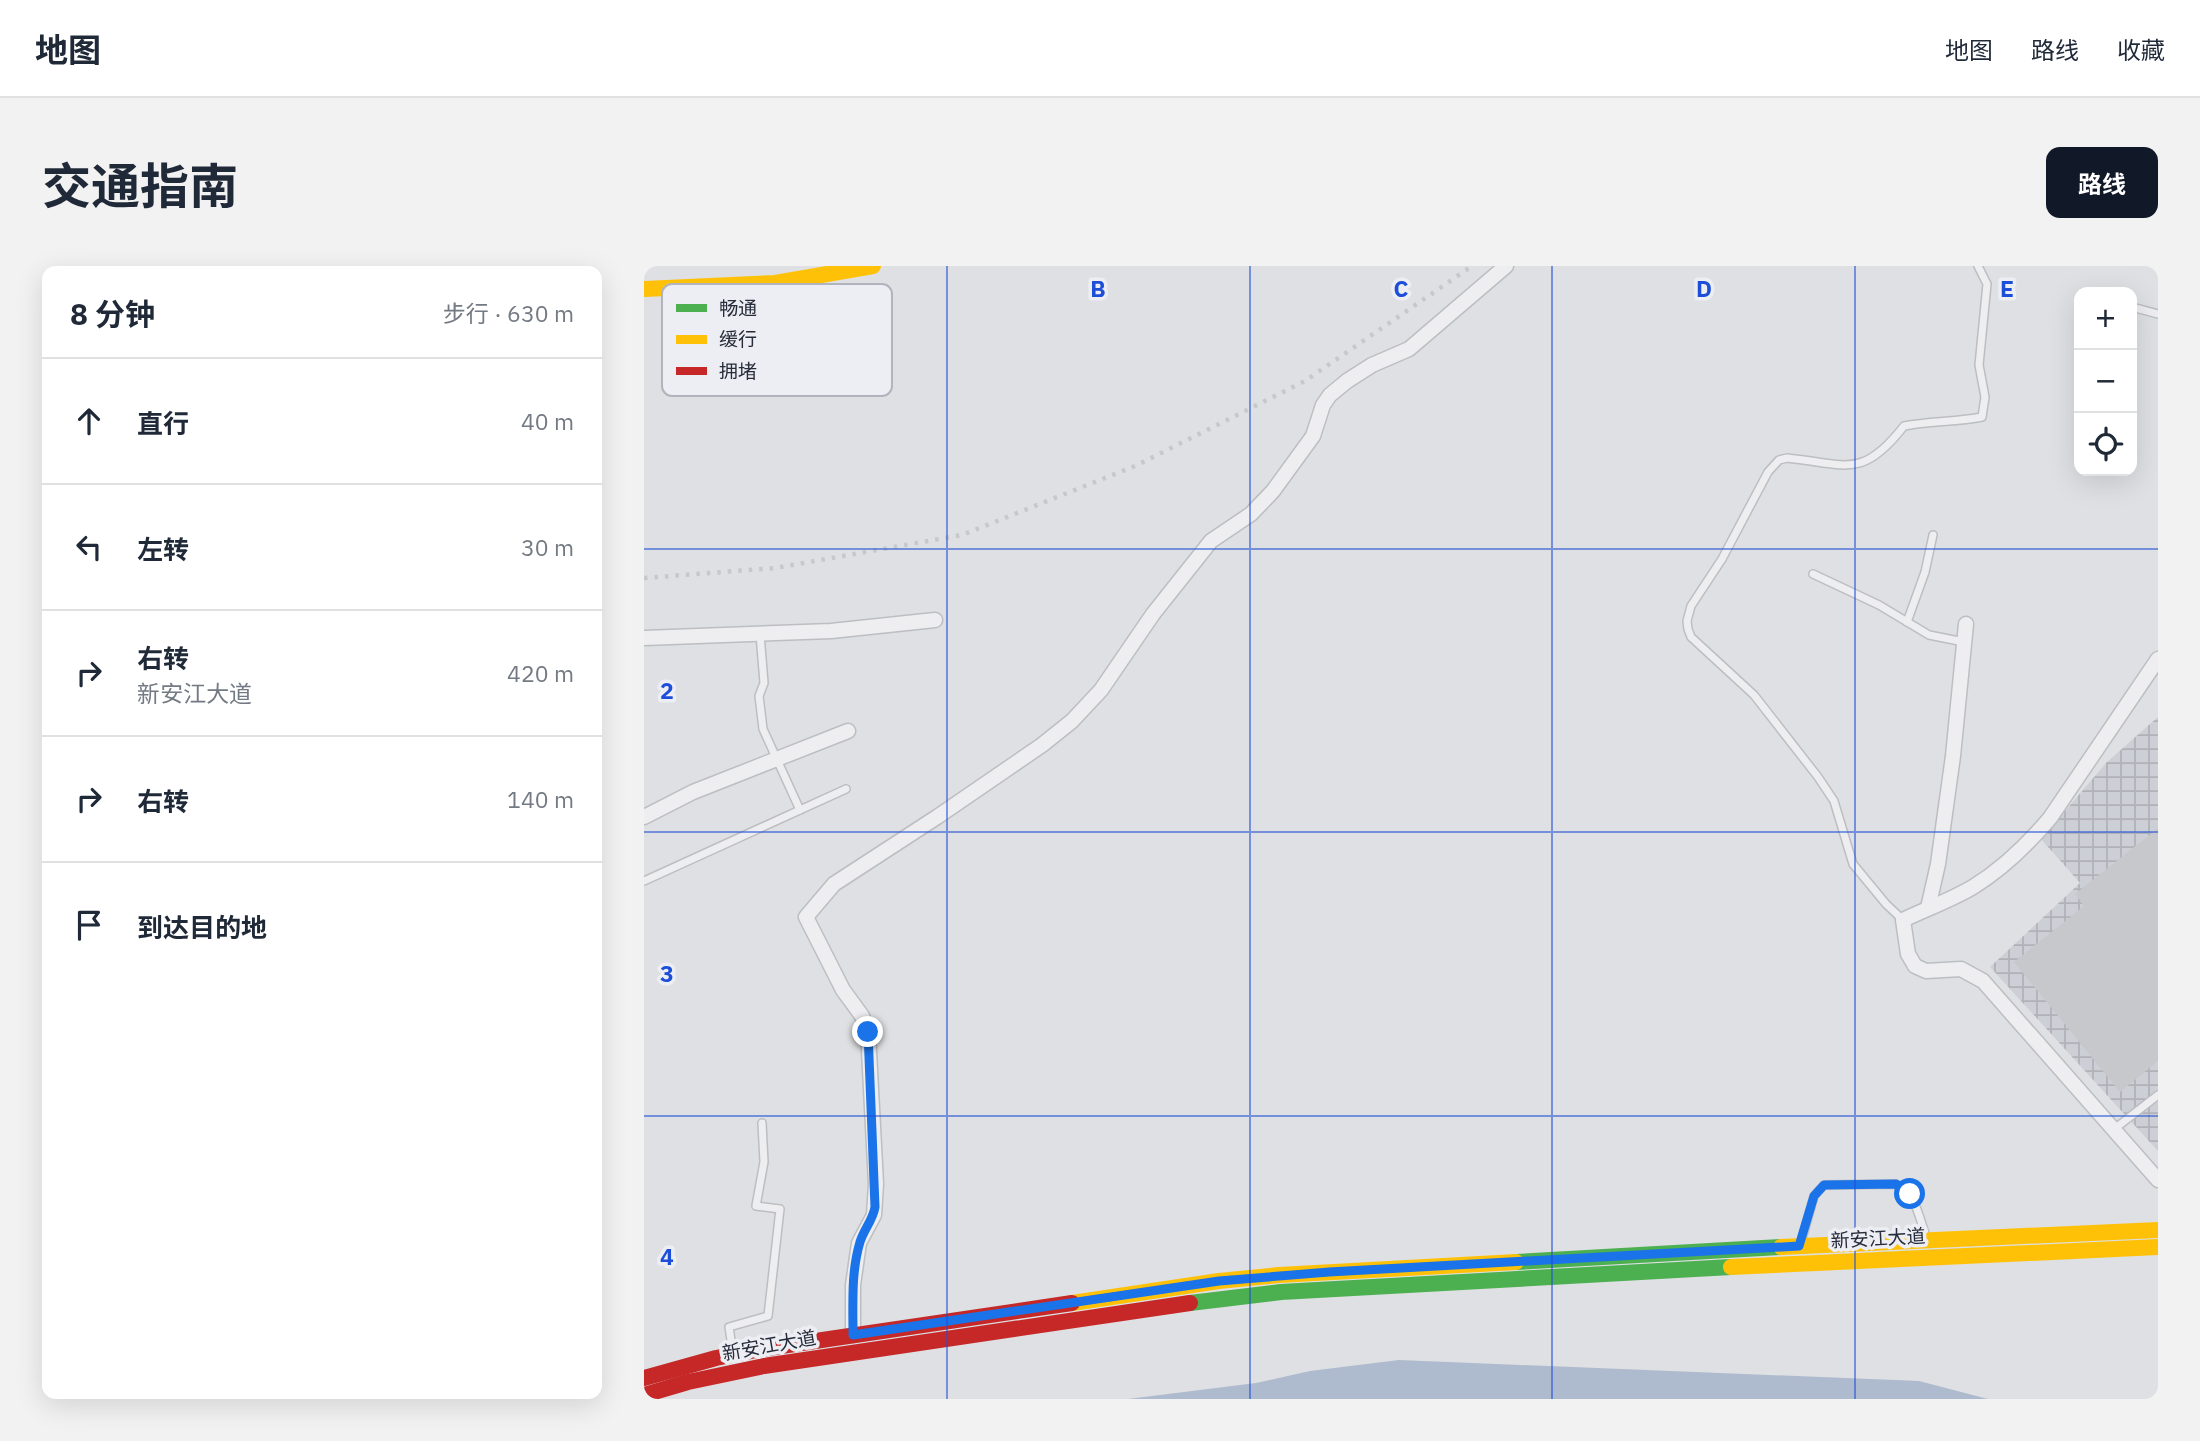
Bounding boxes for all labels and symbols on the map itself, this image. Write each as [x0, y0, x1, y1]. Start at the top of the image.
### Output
text: B [1090, 273, 1106, 303]
text: C [1394, 273, 1409, 303]
text: D [1696, 273, 1712, 303]
text: E [2000, 273, 2014, 303]
legend [662, 284, 892, 396]
text: 畅通 [719, 296, 757, 320]
text: 缓行 [719, 327, 757, 351]
text: 拥堵 [719, 359, 757, 383]
text: 2 [660, 675, 674, 705]
text: 3 [660, 958, 674, 988]
route end [852, 1016, 883, 1047]
route start [1894, 1178, 1925, 1209]
street label: 新安江大道 [1830, 1224, 1926, 1252]
text: 4 [660, 1241, 674, 1271]
street label: 新安江大道 [720, 1325, 818, 1365]

